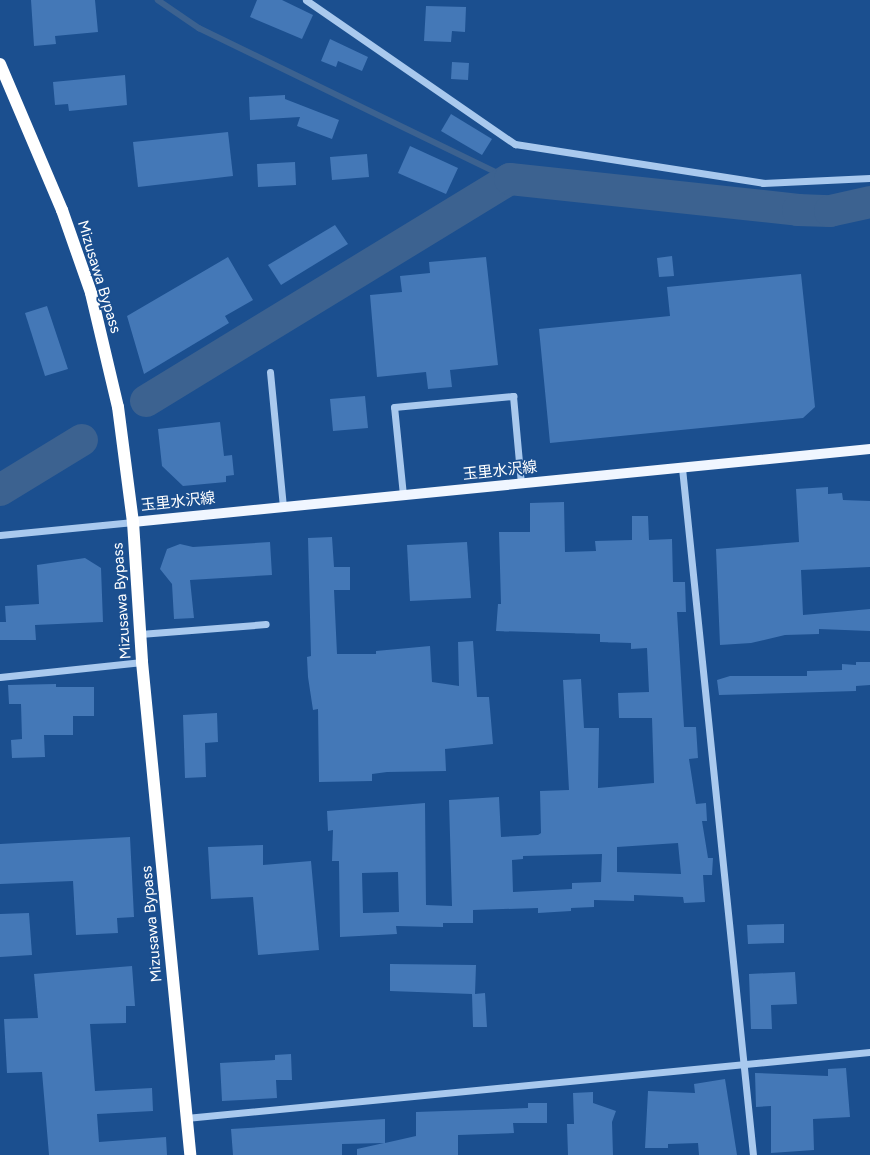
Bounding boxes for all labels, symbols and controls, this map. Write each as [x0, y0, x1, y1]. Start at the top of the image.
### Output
street label: Mizusawa Bypass [73, 218, 125, 336]
street label: 玉里水沢線 [462, 458, 538, 484]
street label: 玉里水沢線 [140, 489, 216, 515]
street label: Mizusawa Bypass [109, 542, 135, 660]
street label: Mizusawa Bypass [138, 865, 166, 983]

